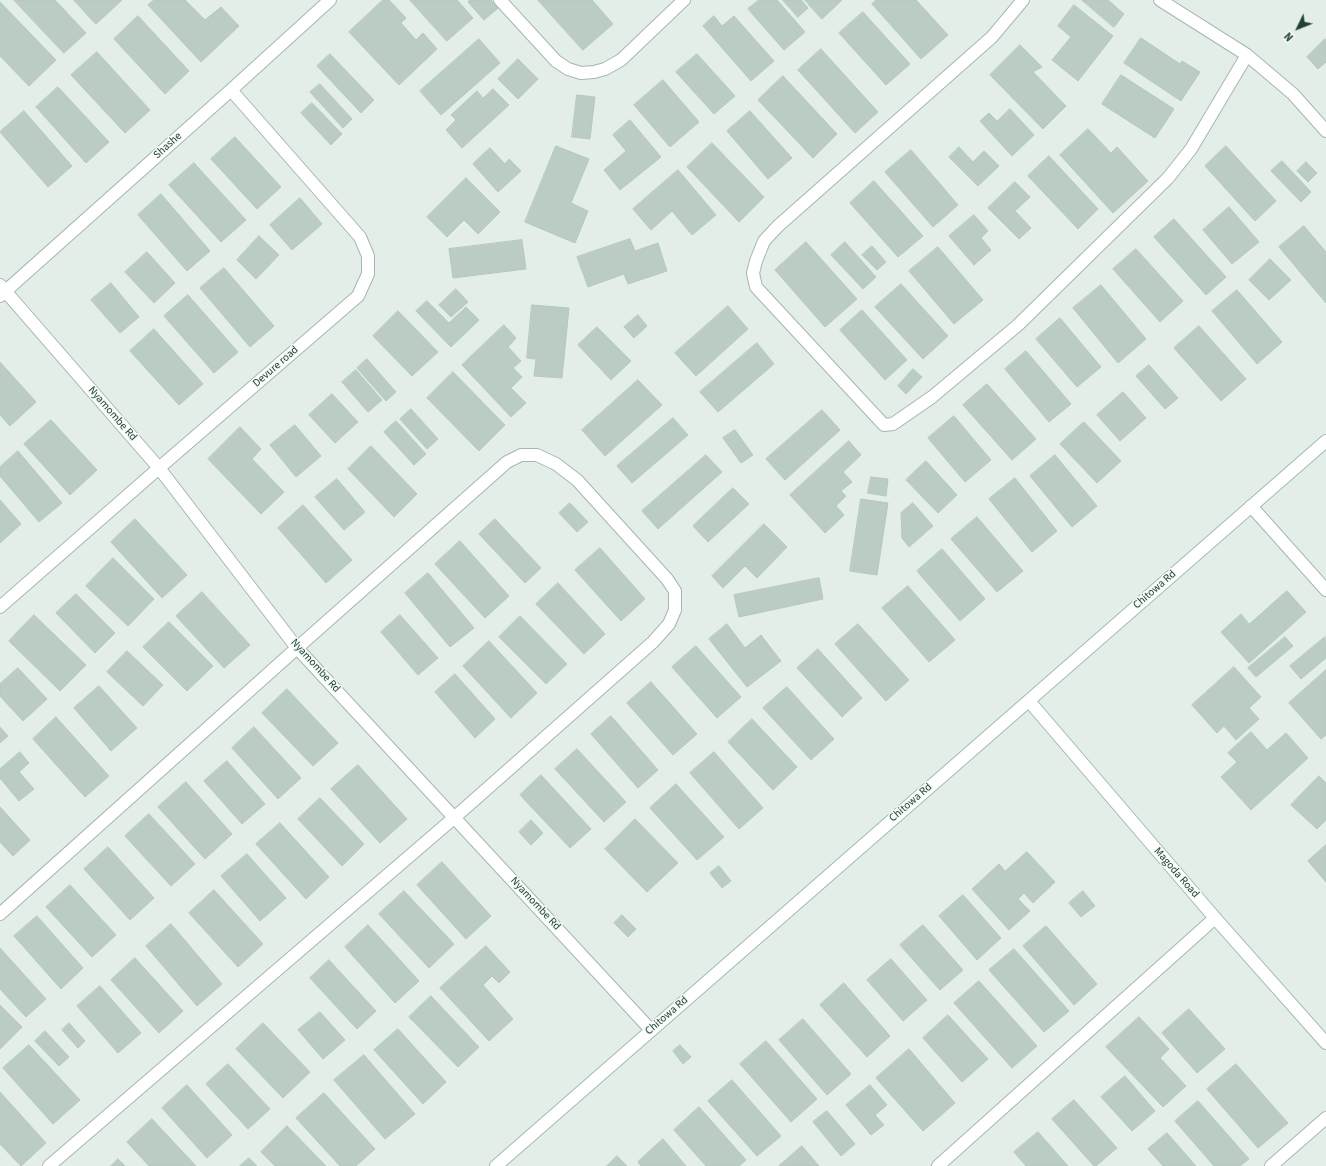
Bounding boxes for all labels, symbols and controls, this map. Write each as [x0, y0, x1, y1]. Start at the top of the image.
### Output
north arrow [1278, 8, 1318, 48]
text: N [1281, 29, 1297, 44]
street label: Shashe [151, 130, 185, 162]
street label: Devure road [251, 344, 301, 390]
street label: Nyamombe Rd [85, 384, 139, 444]
street label: Chitowa Rd [1131, 568, 1179, 612]
street label: Nyamombe Rd [287, 636, 343, 696]
street label: Chitowa Rd [887, 781, 935, 825]
street label: Magoda Road [1151, 845, 1201, 901]
street label: Nyamombe Rd [507, 875, 563, 933]
street label: Chitowa Rd [643, 994, 691, 1038]

